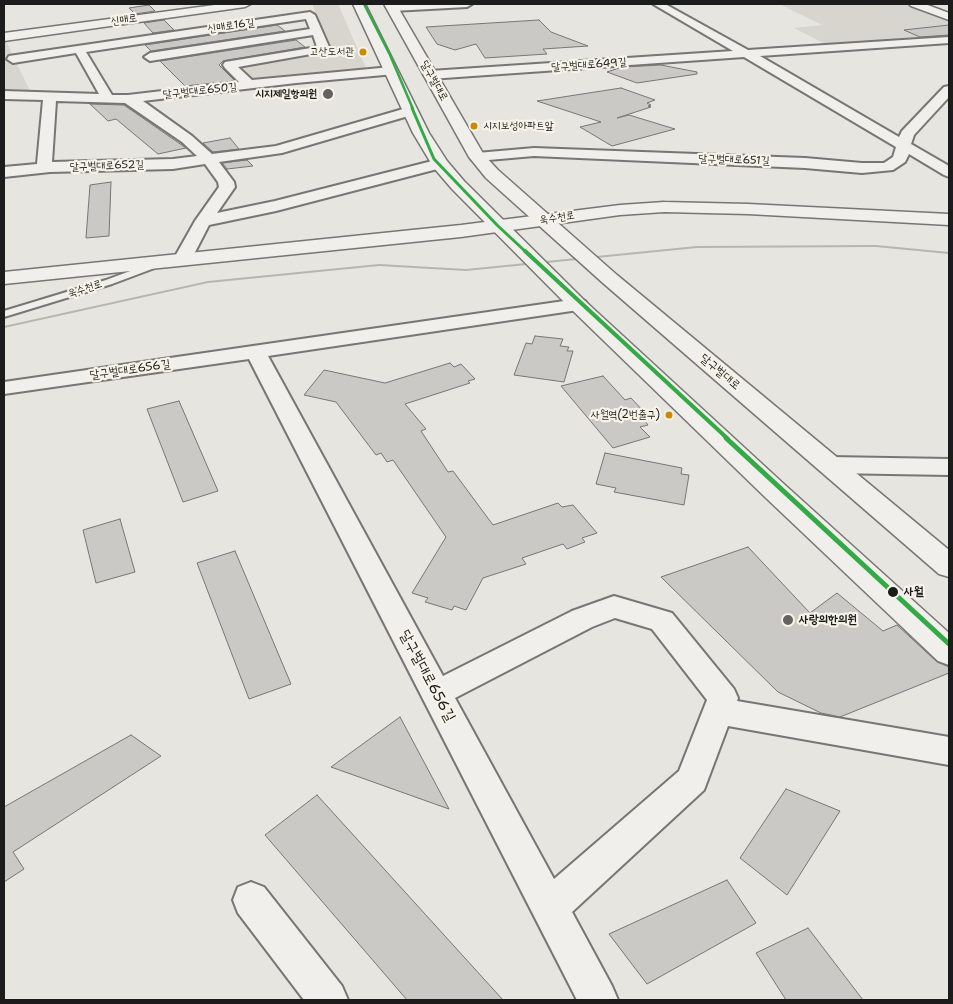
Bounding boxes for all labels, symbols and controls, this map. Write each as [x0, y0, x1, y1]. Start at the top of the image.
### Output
street label: 신매로 [110, 12, 138, 28]
street label: 신매로16길 [207, 16, 255, 36]
place label: 고산도서관 [310, 45, 354, 59]
marker: 고산도서관 [358, 47, 368, 57]
street label: 달구벌대로649길 [551, 56, 627, 74]
street label: 달구벌대로 [417, 58, 451, 104]
street label: 달구벌대로650길 [162, 81, 238, 101]
place label: 시지제일항의원 [255, 87, 317, 101]
marker: 시지제일항의원 [321, 87, 335, 101]
place label: 시지보성아파트앞 [483, 119, 554, 133]
marker: 시지보성아파트앞 [469, 121, 479, 131]
street label: 달구벌대로651길 [698, 152, 770, 168]
street label: 달구벌대로652길 [70, 158, 144, 174]
street label: 욱수천로 [539, 209, 575, 227]
street label: 욱수천로 [66, 277, 104, 301]
street label: 달구벌대로 [697, 351, 743, 393]
street label: 달구벌대로656길 [89, 357, 171, 383]
place label: 사월역(2번출구) [591, 408, 660, 422]
marker: 사월역(2번출구) [664, 410, 674, 420]
marker: 사월 [886, 585, 900, 599]
place label: 사월 [904, 585, 923, 599]
marker: 사랑의한의원 [781, 613, 795, 627]
place label: 사랑의한의원 [799, 613, 857, 627]
street label: 달구벌대로656길 [395, 627, 459, 725]

